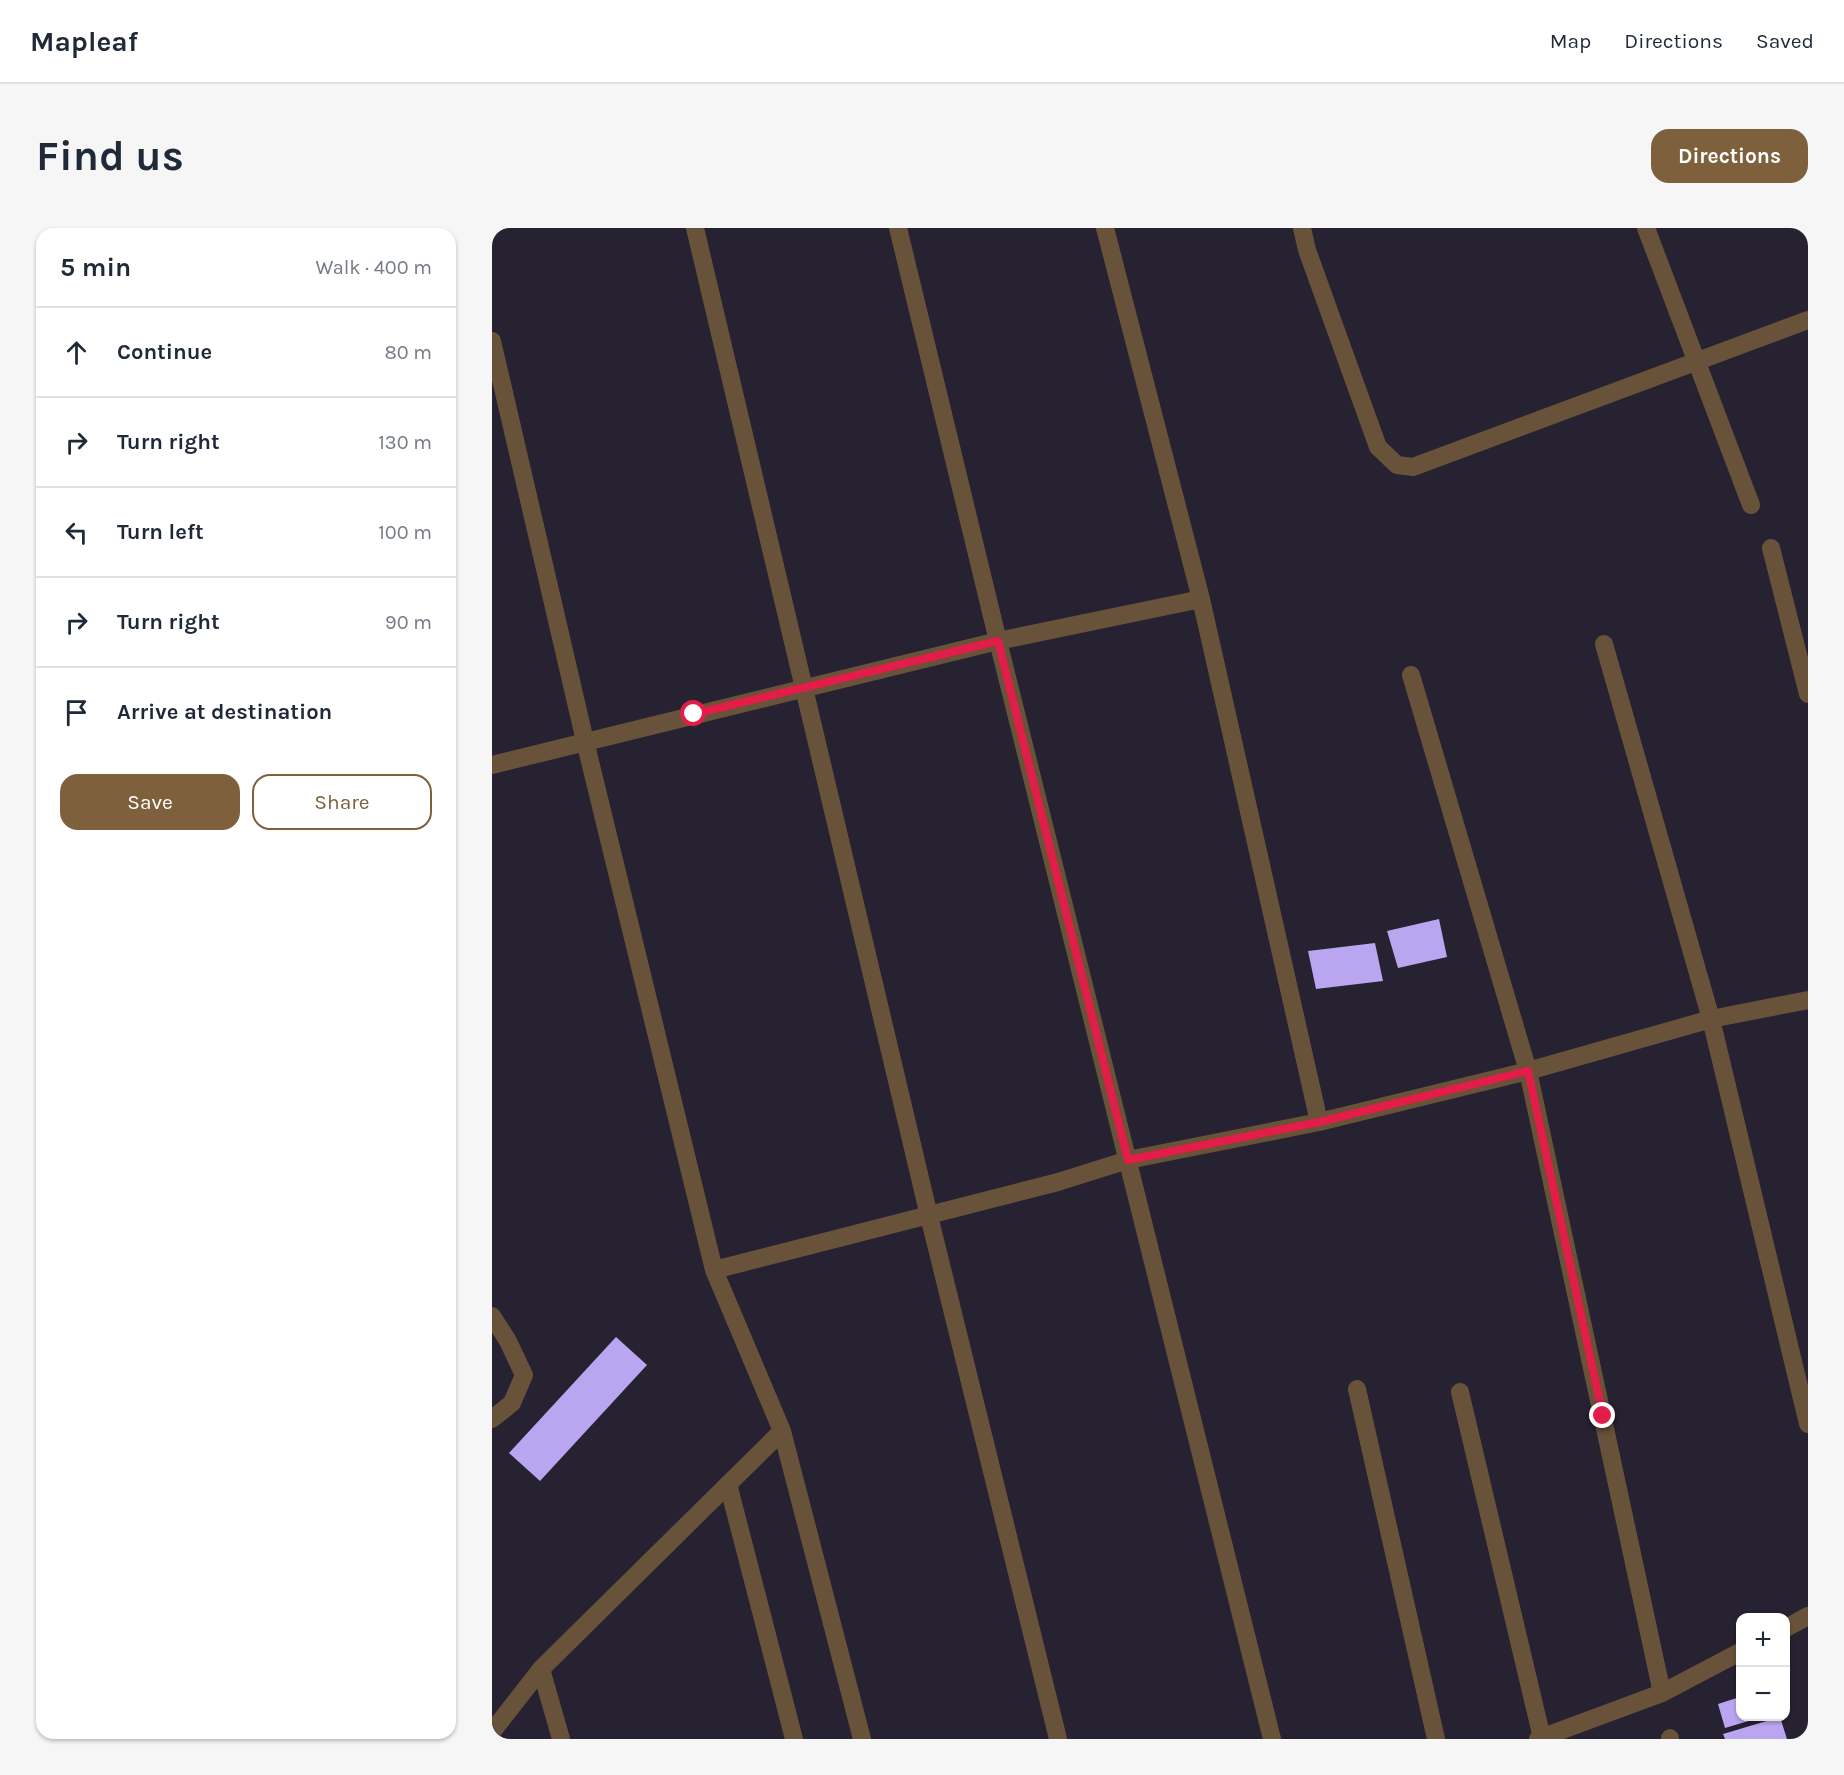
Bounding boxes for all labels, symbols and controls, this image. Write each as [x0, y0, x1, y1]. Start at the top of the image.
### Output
text: Mapleaf [30, 25, 138, 58]
text: Map [1550, 29, 1591, 53]
text: Directions [1624, 29, 1723, 53]
text: Saved [1756, 29, 1814, 53]
button: Directions [1651, 129, 1808, 183]
text: Find us [36, 131, 184, 181]
text: 5 min [60, 252, 131, 283]
text: Walk · 400 m [315, 256, 432, 279]
icon: ahead [60, 336, 93, 369]
text: Continue [117, 339, 212, 365]
text: 80 m [384, 341, 432, 364]
icon: right [60, 426, 93, 459]
text: Turn right [117, 429, 220, 455]
text: 130 m [378, 431, 432, 454]
icon: left [60, 516, 93, 549]
text: Turn left [117, 519, 204, 545]
text: 100 m [378, 521, 432, 544]
icon: right [60, 606, 93, 639]
text: Turn right [117, 609, 220, 635]
text: 90 m [385, 611, 432, 634]
icon: arrive [60, 696, 93, 729]
text: Arrive at destination [117, 699, 332, 725]
route start [680, 700, 706, 726]
button: Save [60, 774, 240, 830]
button: Share [252, 774, 432, 830]
route end [1589, 1402, 1615, 1428]
map controls [1736, 1613, 1790, 1721]
button: + [1736, 1613, 1790, 1667]
button: − [1736, 1667, 1790, 1721]

